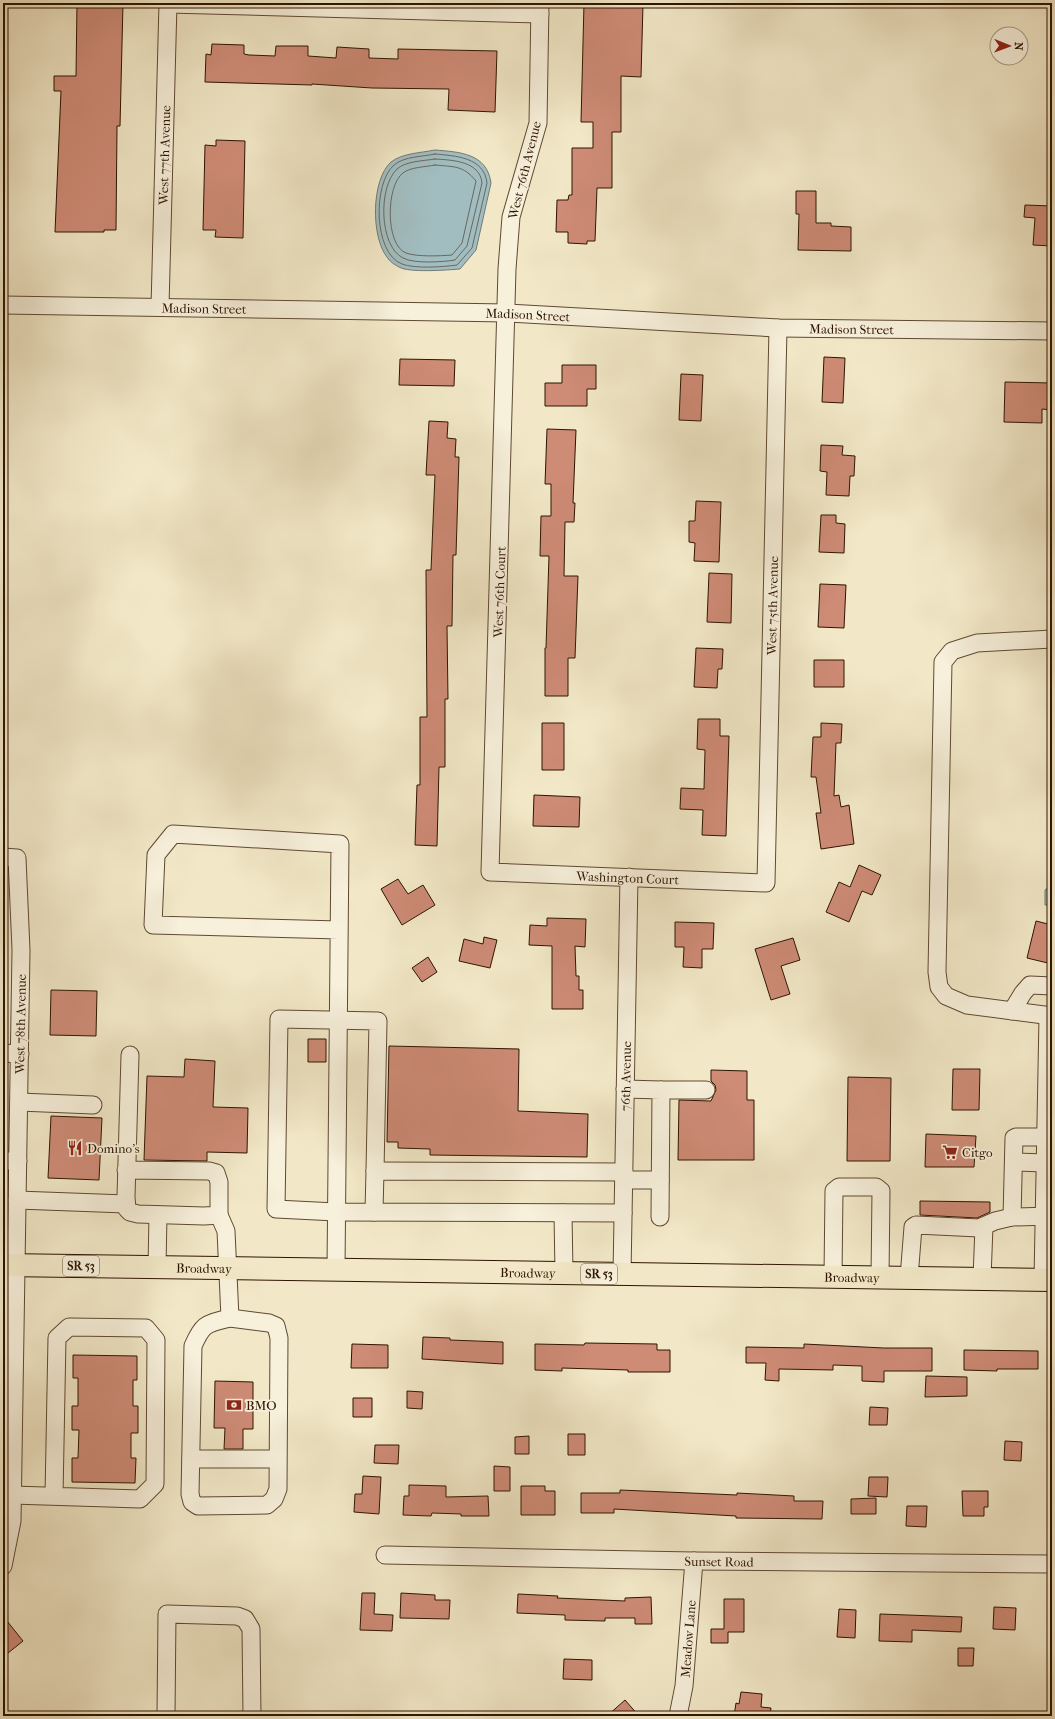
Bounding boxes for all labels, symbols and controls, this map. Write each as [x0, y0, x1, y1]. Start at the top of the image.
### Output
north arrow [989, 26, 1029, 66]
text: N [1012, 42, 1025, 51]
street label: West 77th Avenue [156, 104, 173, 206]
street label: West 76th Avenue [505, 119, 544, 222]
street label: Madison Street [161, 301, 247, 317]
street label: Madison Street [485, 306, 571, 325]
street label: Madison Street [809, 321, 894, 337]
street label: West 76th Court [490, 546, 509, 639]
street label: West 75th Avenue [764, 555, 781, 656]
street label: Washington Court [575, 868, 680, 888]
street label: West 78th Avenue [12, 973, 29, 1075]
street label: 76th Avenue [618, 1040, 634, 1111]
restaurant icon: Domino's [66, 1139, 84, 1157]
place label: Domino's [87, 1141, 140, 1156]
supermarket icon: Citgo [941, 1143, 959, 1161]
place label: Citgo [962, 1145, 993, 1160]
road number: SR 53 [63, 1256, 99, 1276]
street label: Broadway [176, 1260, 233, 1276]
road number: SR 53 [581, 1264, 617, 1284]
street label: Broadway [500, 1265, 557, 1281]
street label: Broadway [824, 1270, 881, 1286]
bank icon: BMO [225, 1396, 243, 1414]
place label: BMO [246, 1398, 276, 1413]
street label: Sunset Road [684, 1554, 755, 1570]
street label: Meadow Lane [678, 1599, 699, 1678]

